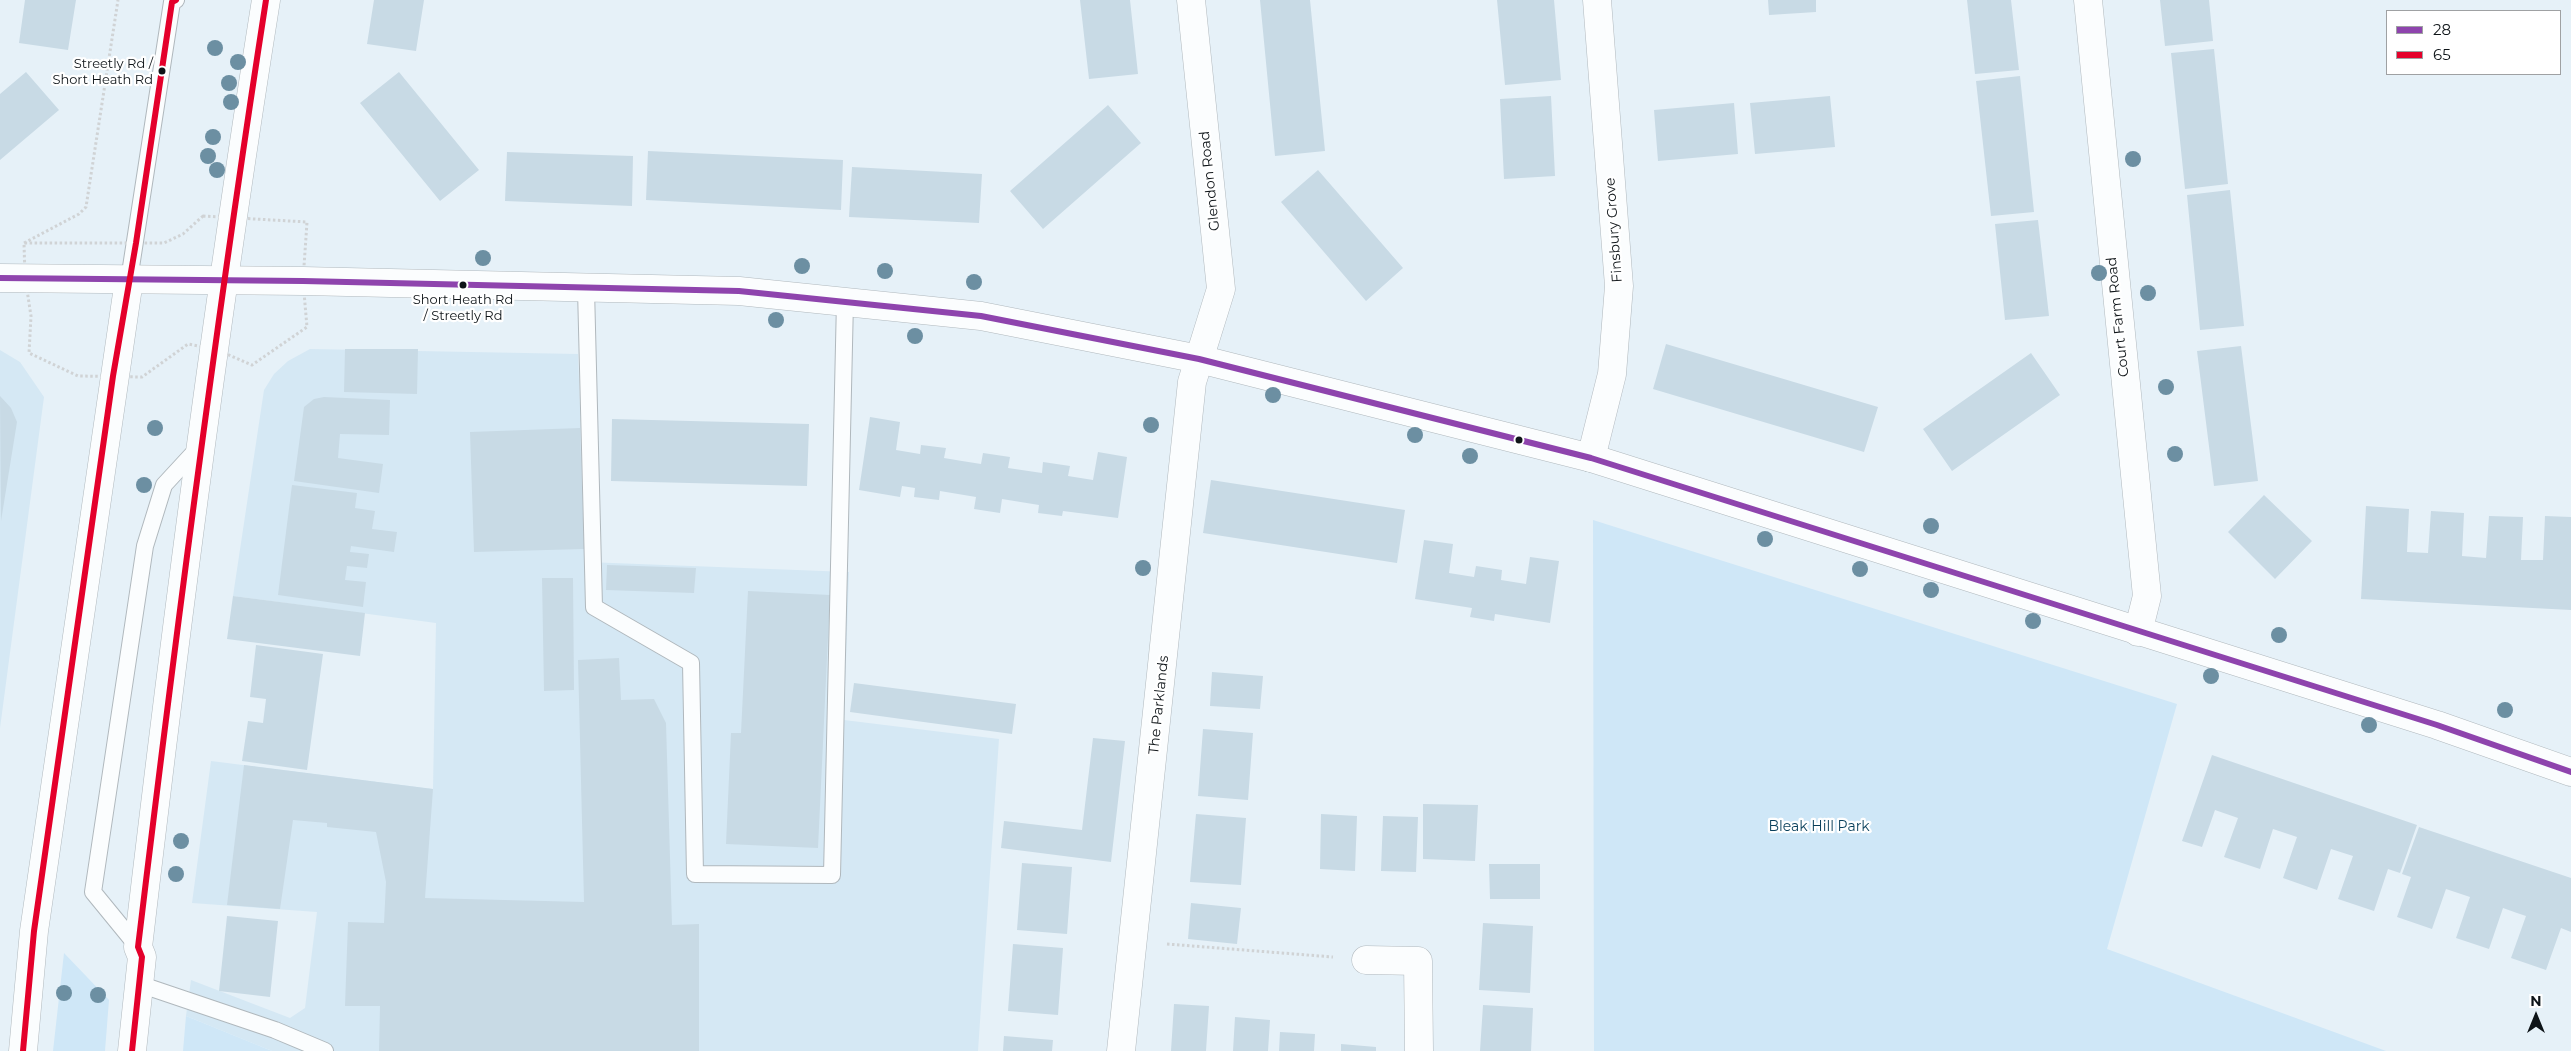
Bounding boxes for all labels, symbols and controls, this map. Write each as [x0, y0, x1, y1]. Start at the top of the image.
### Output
legend [2386, 10, 2561, 75]
text: 28 [2433, 20, 2451, 39]
text: 65 [2433, 45, 2451, 64]
place label: Streetly Rd / Short Heath Rd [52, 56, 153, 87]
marker: Streetly Rd / Short Heath Rd [157, 66, 167, 76]
street label: Glendon Road [1196, 130, 1224, 232]
street label: Finsbury Grove [1602, 177, 1626, 283]
street label: Court Farm Road [2103, 256, 2133, 378]
marker: Short Heath Rd / Streetly Rd [458, 280, 468, 290]
place label: Short Heath Rd / Streetly Rd [413, 292, 513, 323]
unlabelled marker [1514, 435, 1524, 445]
street label: The Parklands [1145, 655, 1173, 755]
park label: Bleak Hill Park [1768, 819, 1870, 835]
north arrow [2511, 991, 2561, 1041]
text: N [2530, 992, 2542, 1010]

